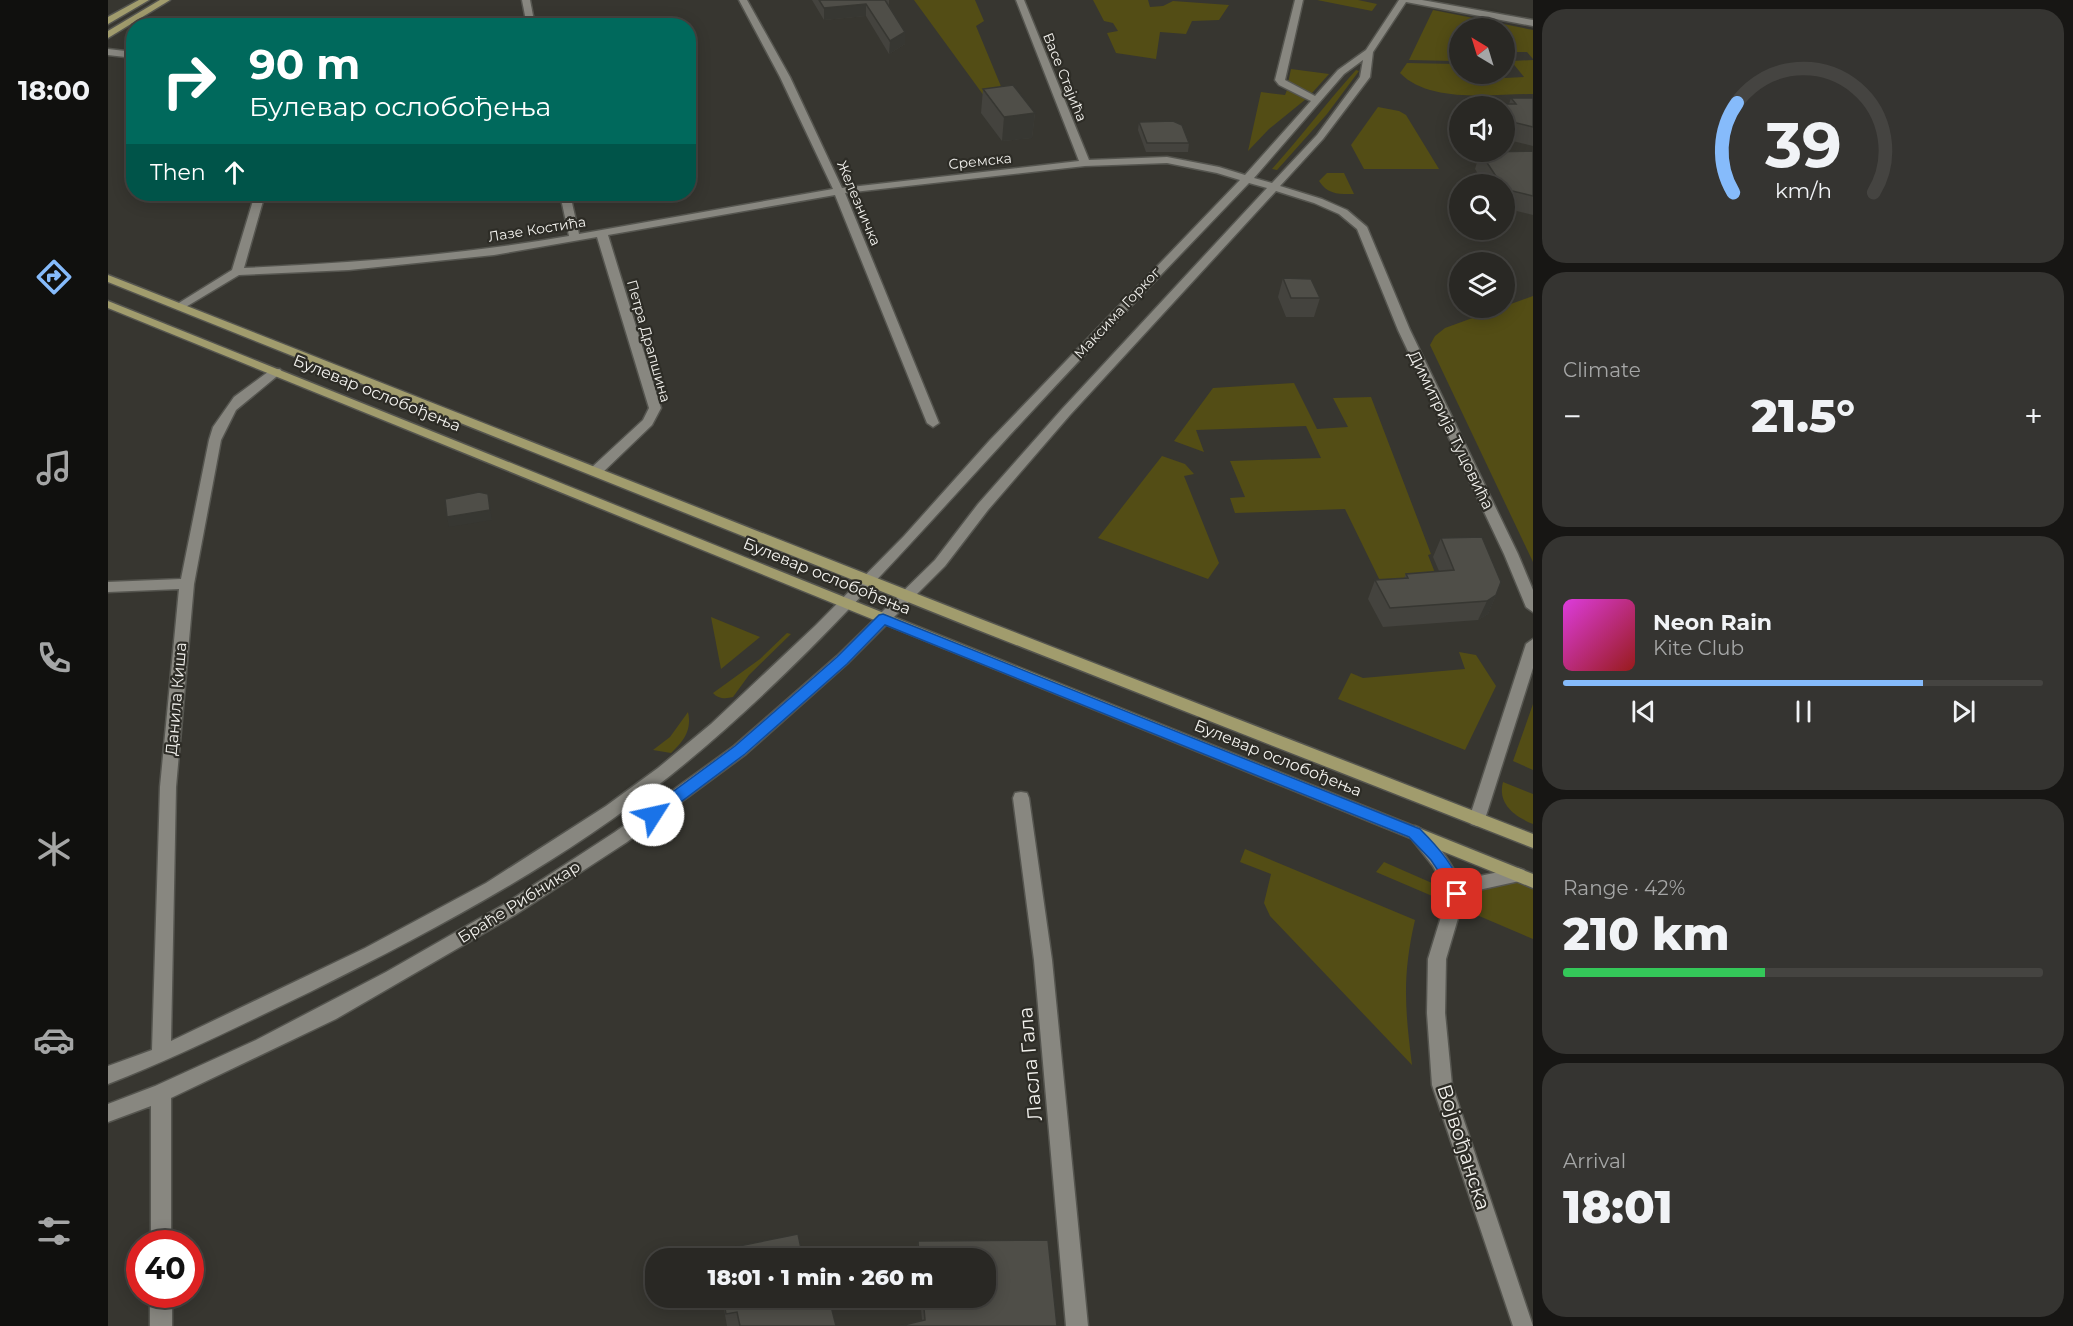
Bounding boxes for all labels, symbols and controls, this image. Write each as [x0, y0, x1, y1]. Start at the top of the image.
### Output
north arrow [1449, 18, 1515, 84]
map controls [1449, 18, 1515, 318]
street label: Васе Стајића [1039, 30, 1091, 124]
text: 90 m [249, 38, 360, 90]
icon: right [150, 42, 228, 120]
text: 18:00 [18, 74, 90, 107]
text: Булевар ослобођења [249, 90, 551, 123]
button: sound [1449, 96, 1515, 162]
text: 39 [1764, 107, 1841, 183]
street label: Сремска [948, 149, 1012, 173]
icon: ahead [218, 156, 251, 189]
street label: Железничка [833, 158, 885, 248]
text: Then [150, 159, 206, 186]
button: search [1449, 174, 1515, 240]
text: km/h [1774, 178, 1832, 204]
street label: Лазе Костића [487, 212, 587, 246]
button: layers [1449, 252, 1515, 318]
icon: directions [33, 256, 75, 298]
street label: Максима Горког [1070, 263, 1164, 362]
street label: Петра Драпшина [623, 278, 675, 404]
street label: Димитрија Туцовића [1404, 347, 1498, 513]
street label: Булевар ослобођења [290, 351, 464, 435]
text: Climate [1563, 358, 1641, 382]
text: 21.5° [1751, 388, 1855, 443]
text: − [1563, 396, 1582, 436]
text: + [2024, 396, 2043, 436]
icon: music [33, 447, 75, 489]
street label: Булевар ослобођења [740, 534, 914, 618]
text: Neon Rain [1653, 609, 1772, 636]
text: Kite Club [1653, 636, 1744, 660]
icon: phone [33, 637, 75, 679]
street label: Данила Киша [162, 642, 190, 756]
icon: previous [1627, 695, 1660, 728]
icon: pause [1787, 695, 1820, 728]
icon: next [1947, 695, 1980, 728]
street label: Булевар ослобођења [1191, 716, 1365, 800]
position arrow [621, 783, 685, 847]
icon: climate [33, 828, 75, 870]
street label: Браће Рибникар [454, 857, 584, 947]
pin [1431, 868, 1482, 919]
text: Range · 42% [1563, 876, 1685, 900]
icon: arrive [1440, 877, 1473, 910]
text: 210 km [1563, 906, 1730, 961]
street label: Ласла Гала [1013, 1006, 1047, 1122]
icon: car [33, 1019, 75, 1061]
street label: Војвођанска [1432, 1081, 1496, 1213]
text: Arrival [1563, 1149, 1626, 1173]
text: 18:01 [1563, 1179, 1673, 1234]
icon: filters [33, 1210, 75, 1252]
speed limit sign: 40 [126, 1230, 204, 1308]
text: 18:01 · 1 min · 260 m [708, 1264, 933, 1291]

